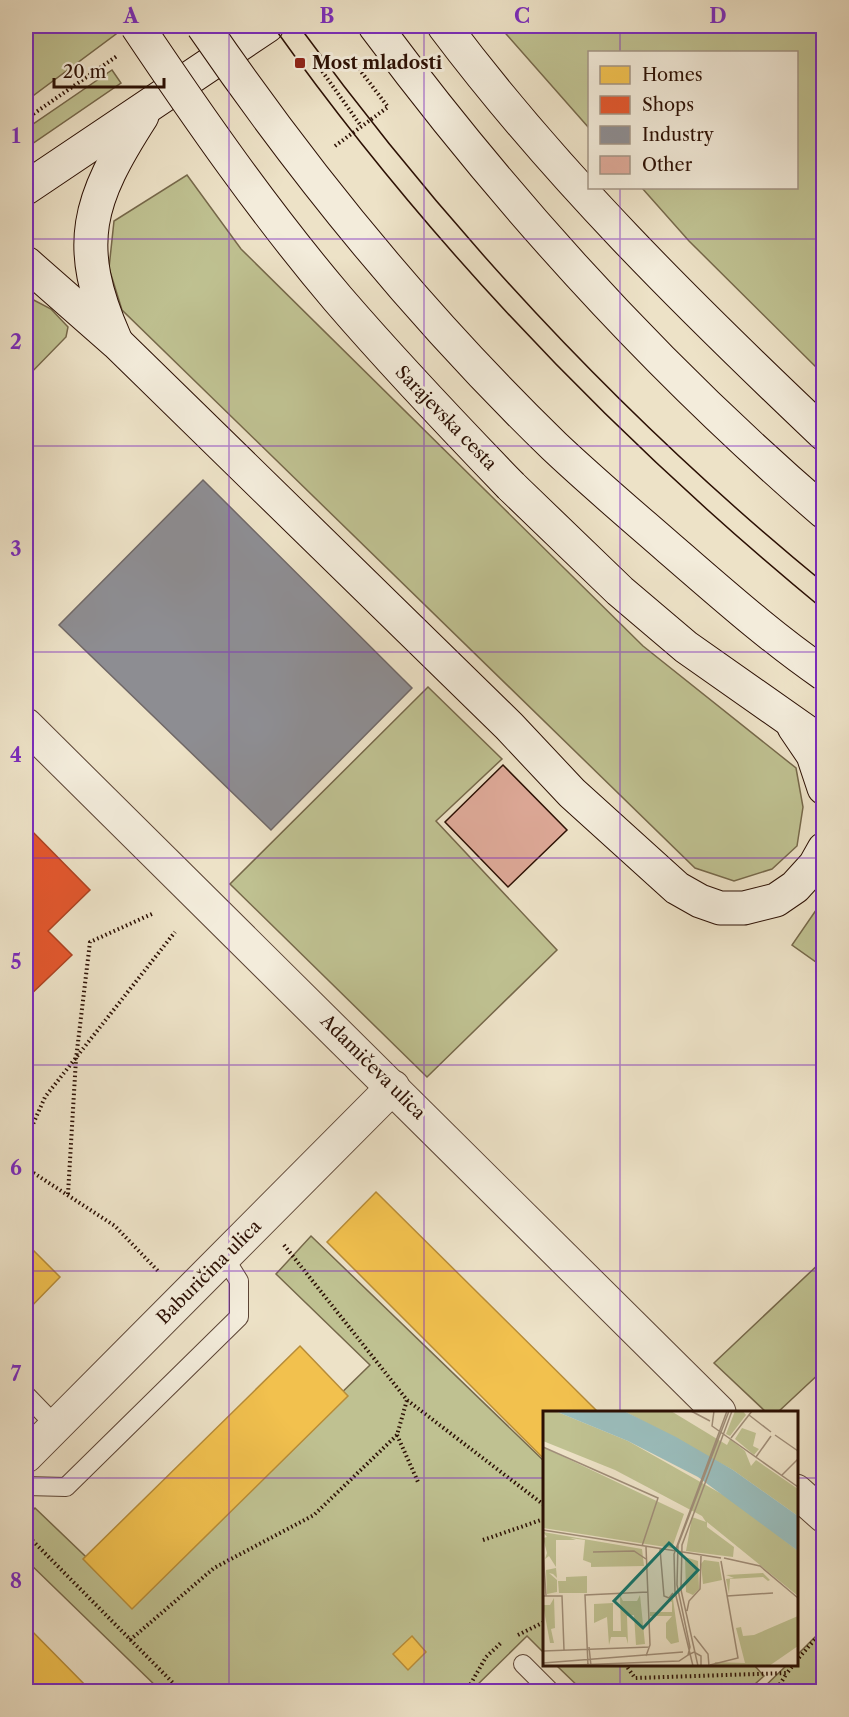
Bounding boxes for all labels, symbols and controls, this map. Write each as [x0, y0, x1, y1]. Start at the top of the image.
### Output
text: A [122, 4, 139, 28]
text: B [320, 4, 335, 28]
text: C [514, 4, 530, 28]
text: D [709, 4, 727, 28]
scale bar [54, 51, 164, 89]
legend [588, 51, 798, 189]
place label: Most mladosti [312, 52, 443, 74]
marker: Most mladosti [293, 56, 307, 70]
text: 20 m [63, 61, 107, 83]
text: Homes [642, 64, 703, 86]
text: Shops [642, 94, 694, 116]
text: 1 [12, 124, 21, 148]
text: Industry [642, 124, 715, 146]
text: Other [642, 154, 693, 176]
text: 2 [10, 330, 22, 354]
street label: Sarajevska cesta [391, 361, 502, 475]
text: 3 [10, 537, 22, 561]
text: 4 [10, 743, 22, 767]
text: 5 [10, 950, 22, 974]
street label: Adamičeva ulica [315, 1009, 430, 1124]
text: 6 [10, 1156, 22, 1180]
street label: Baburičina ulica [152, 1215, 266, 1329]
text: 7 [11, 1362, 22, 1386]
inset map [543, 1411, 798, 1666]
text: 8 [10, 1569, 22, 1593]

